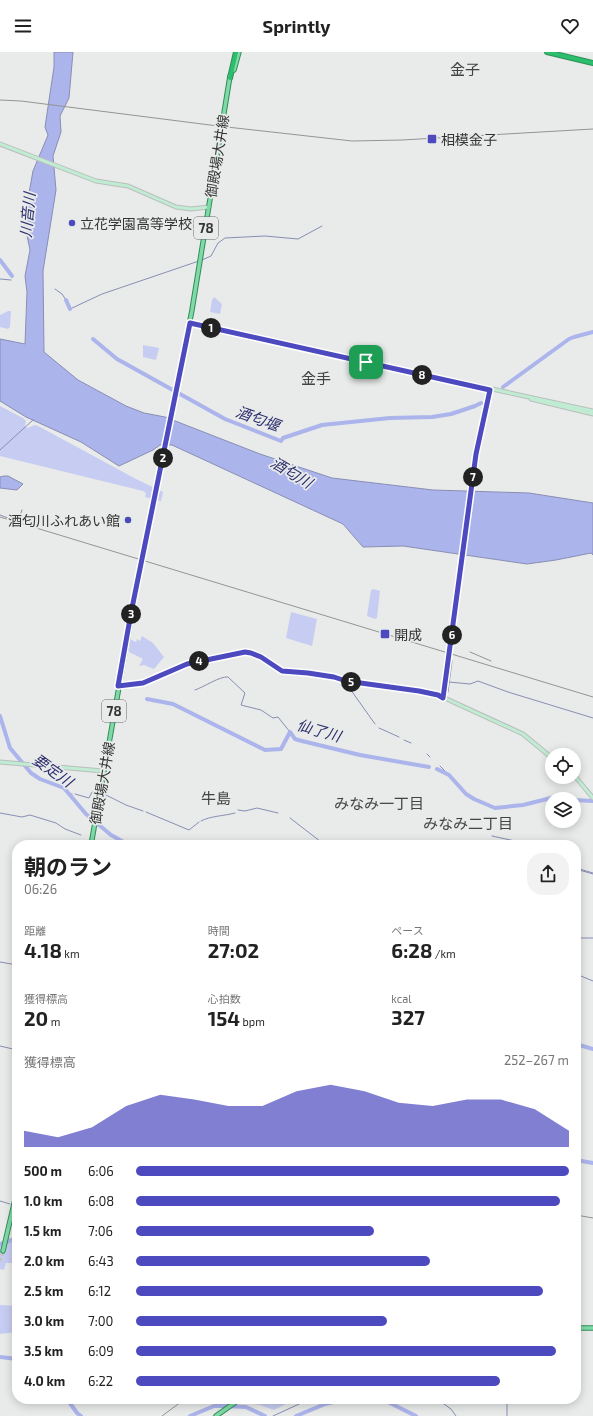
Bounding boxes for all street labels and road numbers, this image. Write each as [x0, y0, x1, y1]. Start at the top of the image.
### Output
street label: 御殿場大井線 [202, 113, 232, 199]
road number: 78 [194, 217, 218, 239]
road number: 78 [102, 700, 126, 722]
street label: 御殿場大井線 [86, 740, 118, 826]

